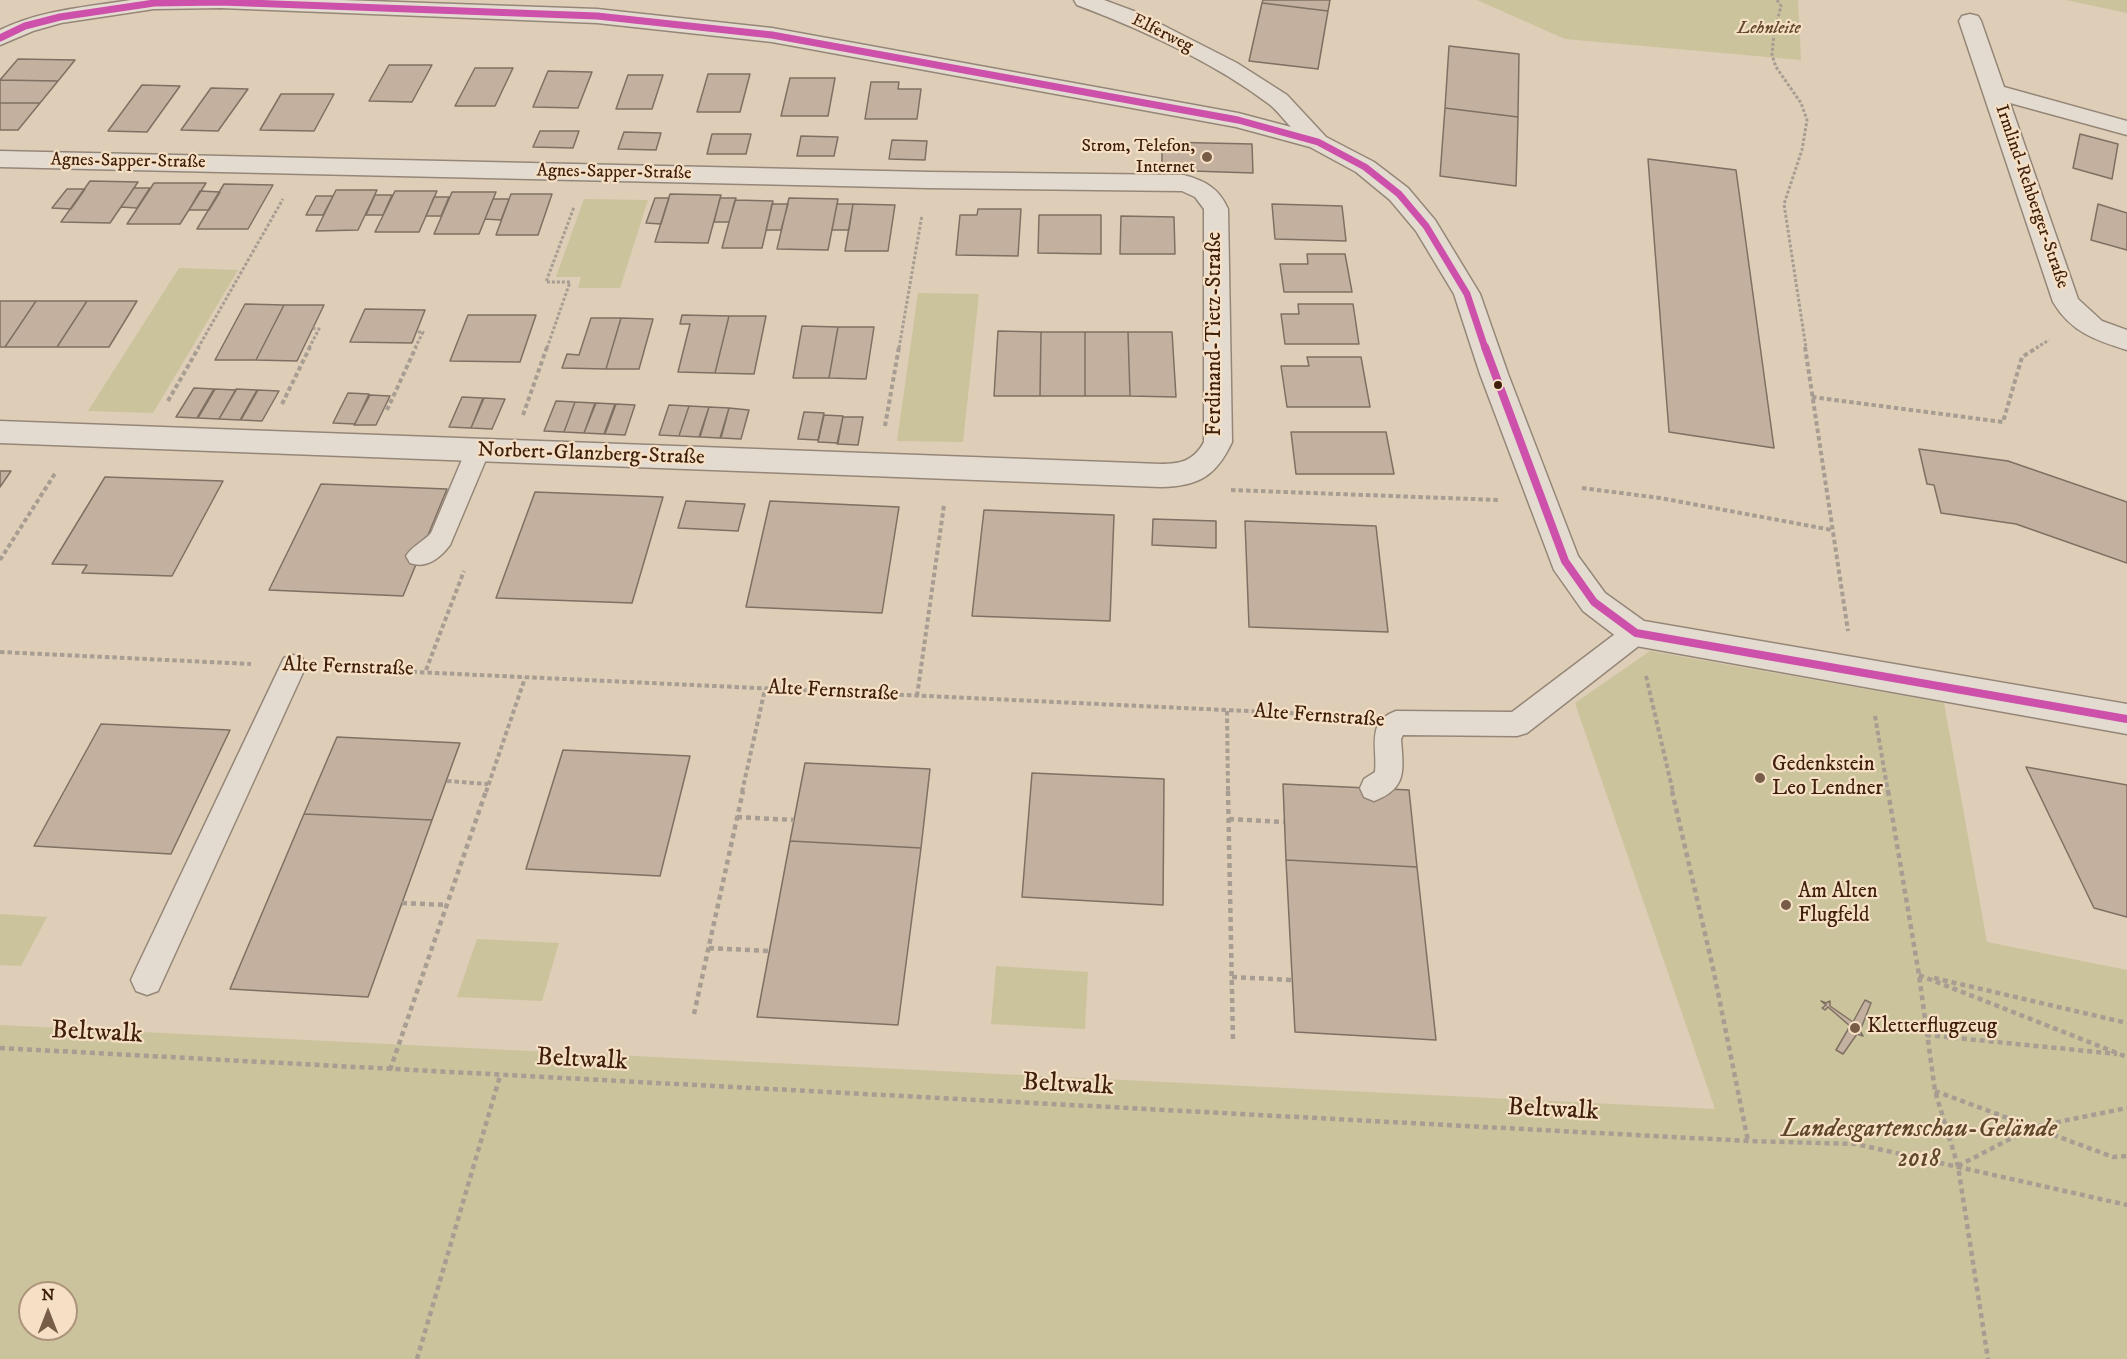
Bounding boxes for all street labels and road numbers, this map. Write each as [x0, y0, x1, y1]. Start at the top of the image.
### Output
street label: Elferweg [1128, 10, 1196, 58]
street label: Irmlind-Rehberger-Straße [1989, 102, 2073, 292]
street label: Agnes-Sapper-Straße [50, 150, 206, 174]
street label: Agnes-Sapper-Straße [536, 161, 692, 185]
street label: Ferdinand-Tietz-Straße [1203, 232, 1229, 436]
street label: Norbert-Glanzberg-Straße [477, 438, 705, 472]
street label: Alte Fernstraße [282, 653, 414, 683]
street label: Alte Fernstraße [767, 676, 899, 708]
street label: Alte Fernstraße [1253, 700, 1385, 734]
street label: Beltwalk [50, 1016, 144, 1052]
street label: Beltwalk [535, 1043, 629, 1079]
street label: Beltwalk [1021, 1068, 1115, 1104]
street label: Beltwalk [1506, 1093, 1600, 1129]

